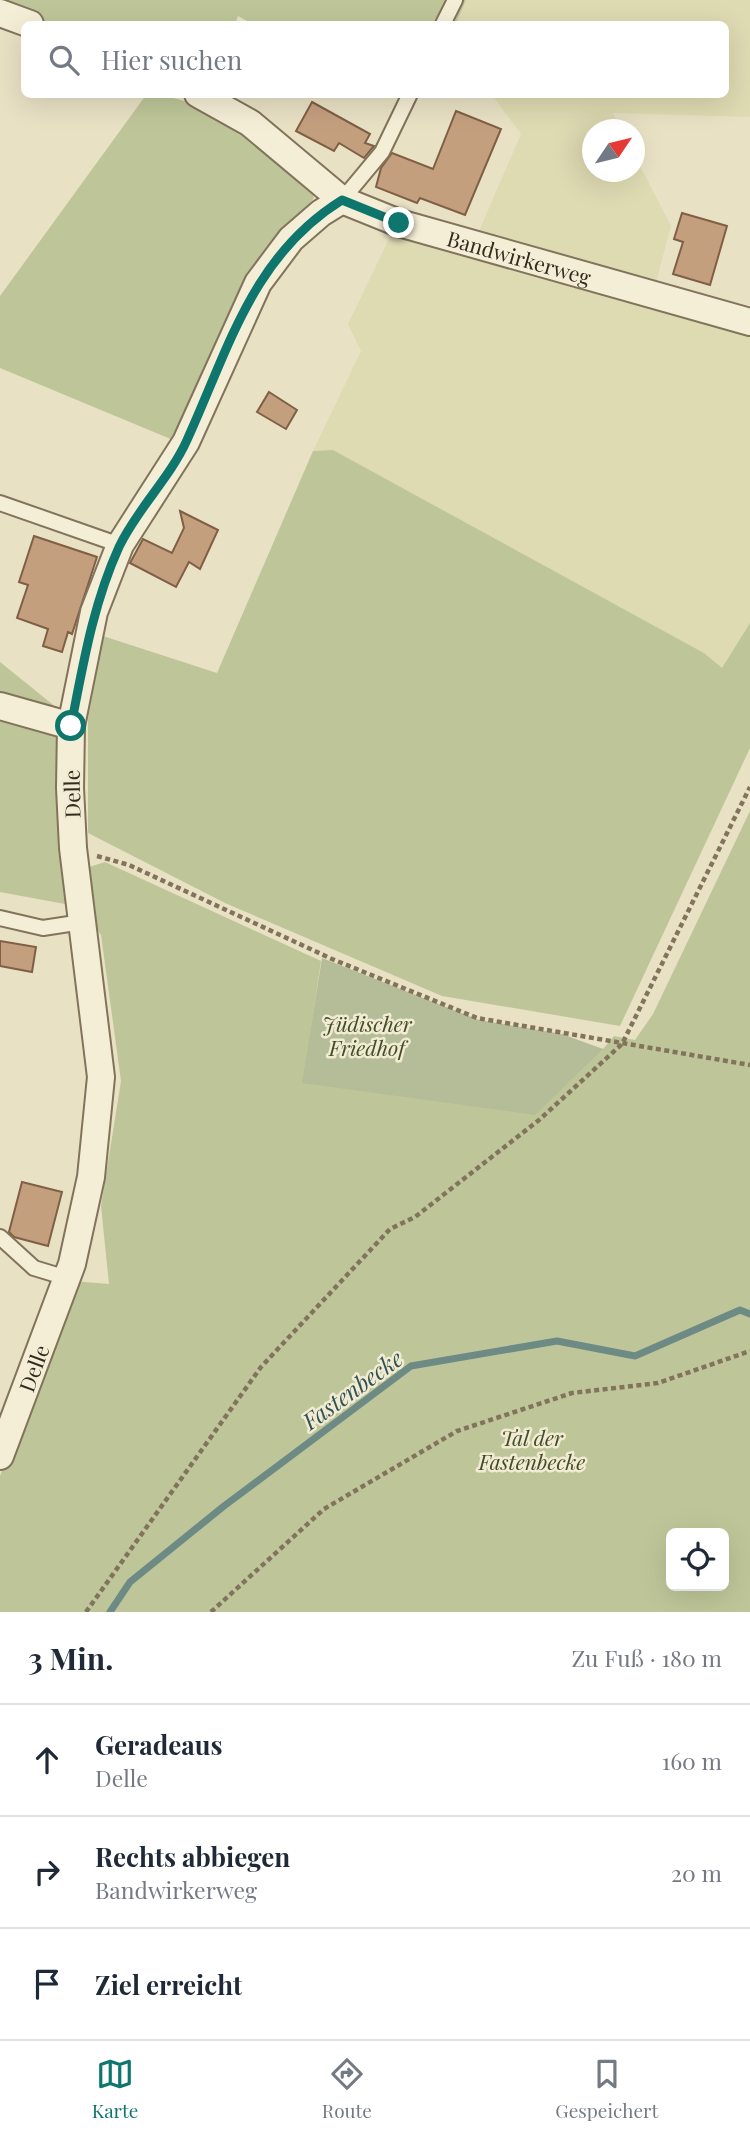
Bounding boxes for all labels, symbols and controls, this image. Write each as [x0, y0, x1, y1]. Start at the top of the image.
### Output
search box [21, 21, 729, 98]
icon: search [45, 41, 83, 79]
text: Hier suchen [101, 42, 242, 77]
north arrow [582, 119, 645, 182]
route end [383, 207, 414, 238]
street label: Bandwirkerweg [444, 223, 594, 291]
route start [55, 710, 86, 741]
street label: Delle [57, 770, 85, 818]
park label: Jüdischer Friedhof [322, 1009, 413, 1061]
street label: Delle [11, 1340, 55, 1396]
water label: Fastenbecke [295, 1342, 408, 1436]
park label: Tal der Fastenbecke [478, 1423, 585, 1475]
map controls [666, 1528, 729, 1591]
button: locate [666, 1528, 729, 1591]
text: 3 Min. [28, 1638, 113, 1678]
text: Zu Fuß · 180 m [572, 1642, 722, 1673]
text: Geradeaus [95, 1727, 223, 1762]
icon: ahead [28, 1741, 66, 1779]
text: 160 m [662, 1745, 722, 1776]
text: Delle [95, 1762, 148, 1793]
text: Rechts abbiegen [95, 1839, 290, 1874]
icon: right [28, 1853, 66, 1891]
text: 20 m [671, 1857, 722, 1888]
text: Bandwirkerweg [95, 1874, 257, 1905]
icon: arrive [28, 1965, 66, 2003]
text: Ziel erreicht [95, 1967, 242, 2002]
tab: Karte [92, 2055, 138, 2123]
tab: Route [322, 2055, 372, 2123]
tab: Gespeichert [555, 2055, 658, 2123]

